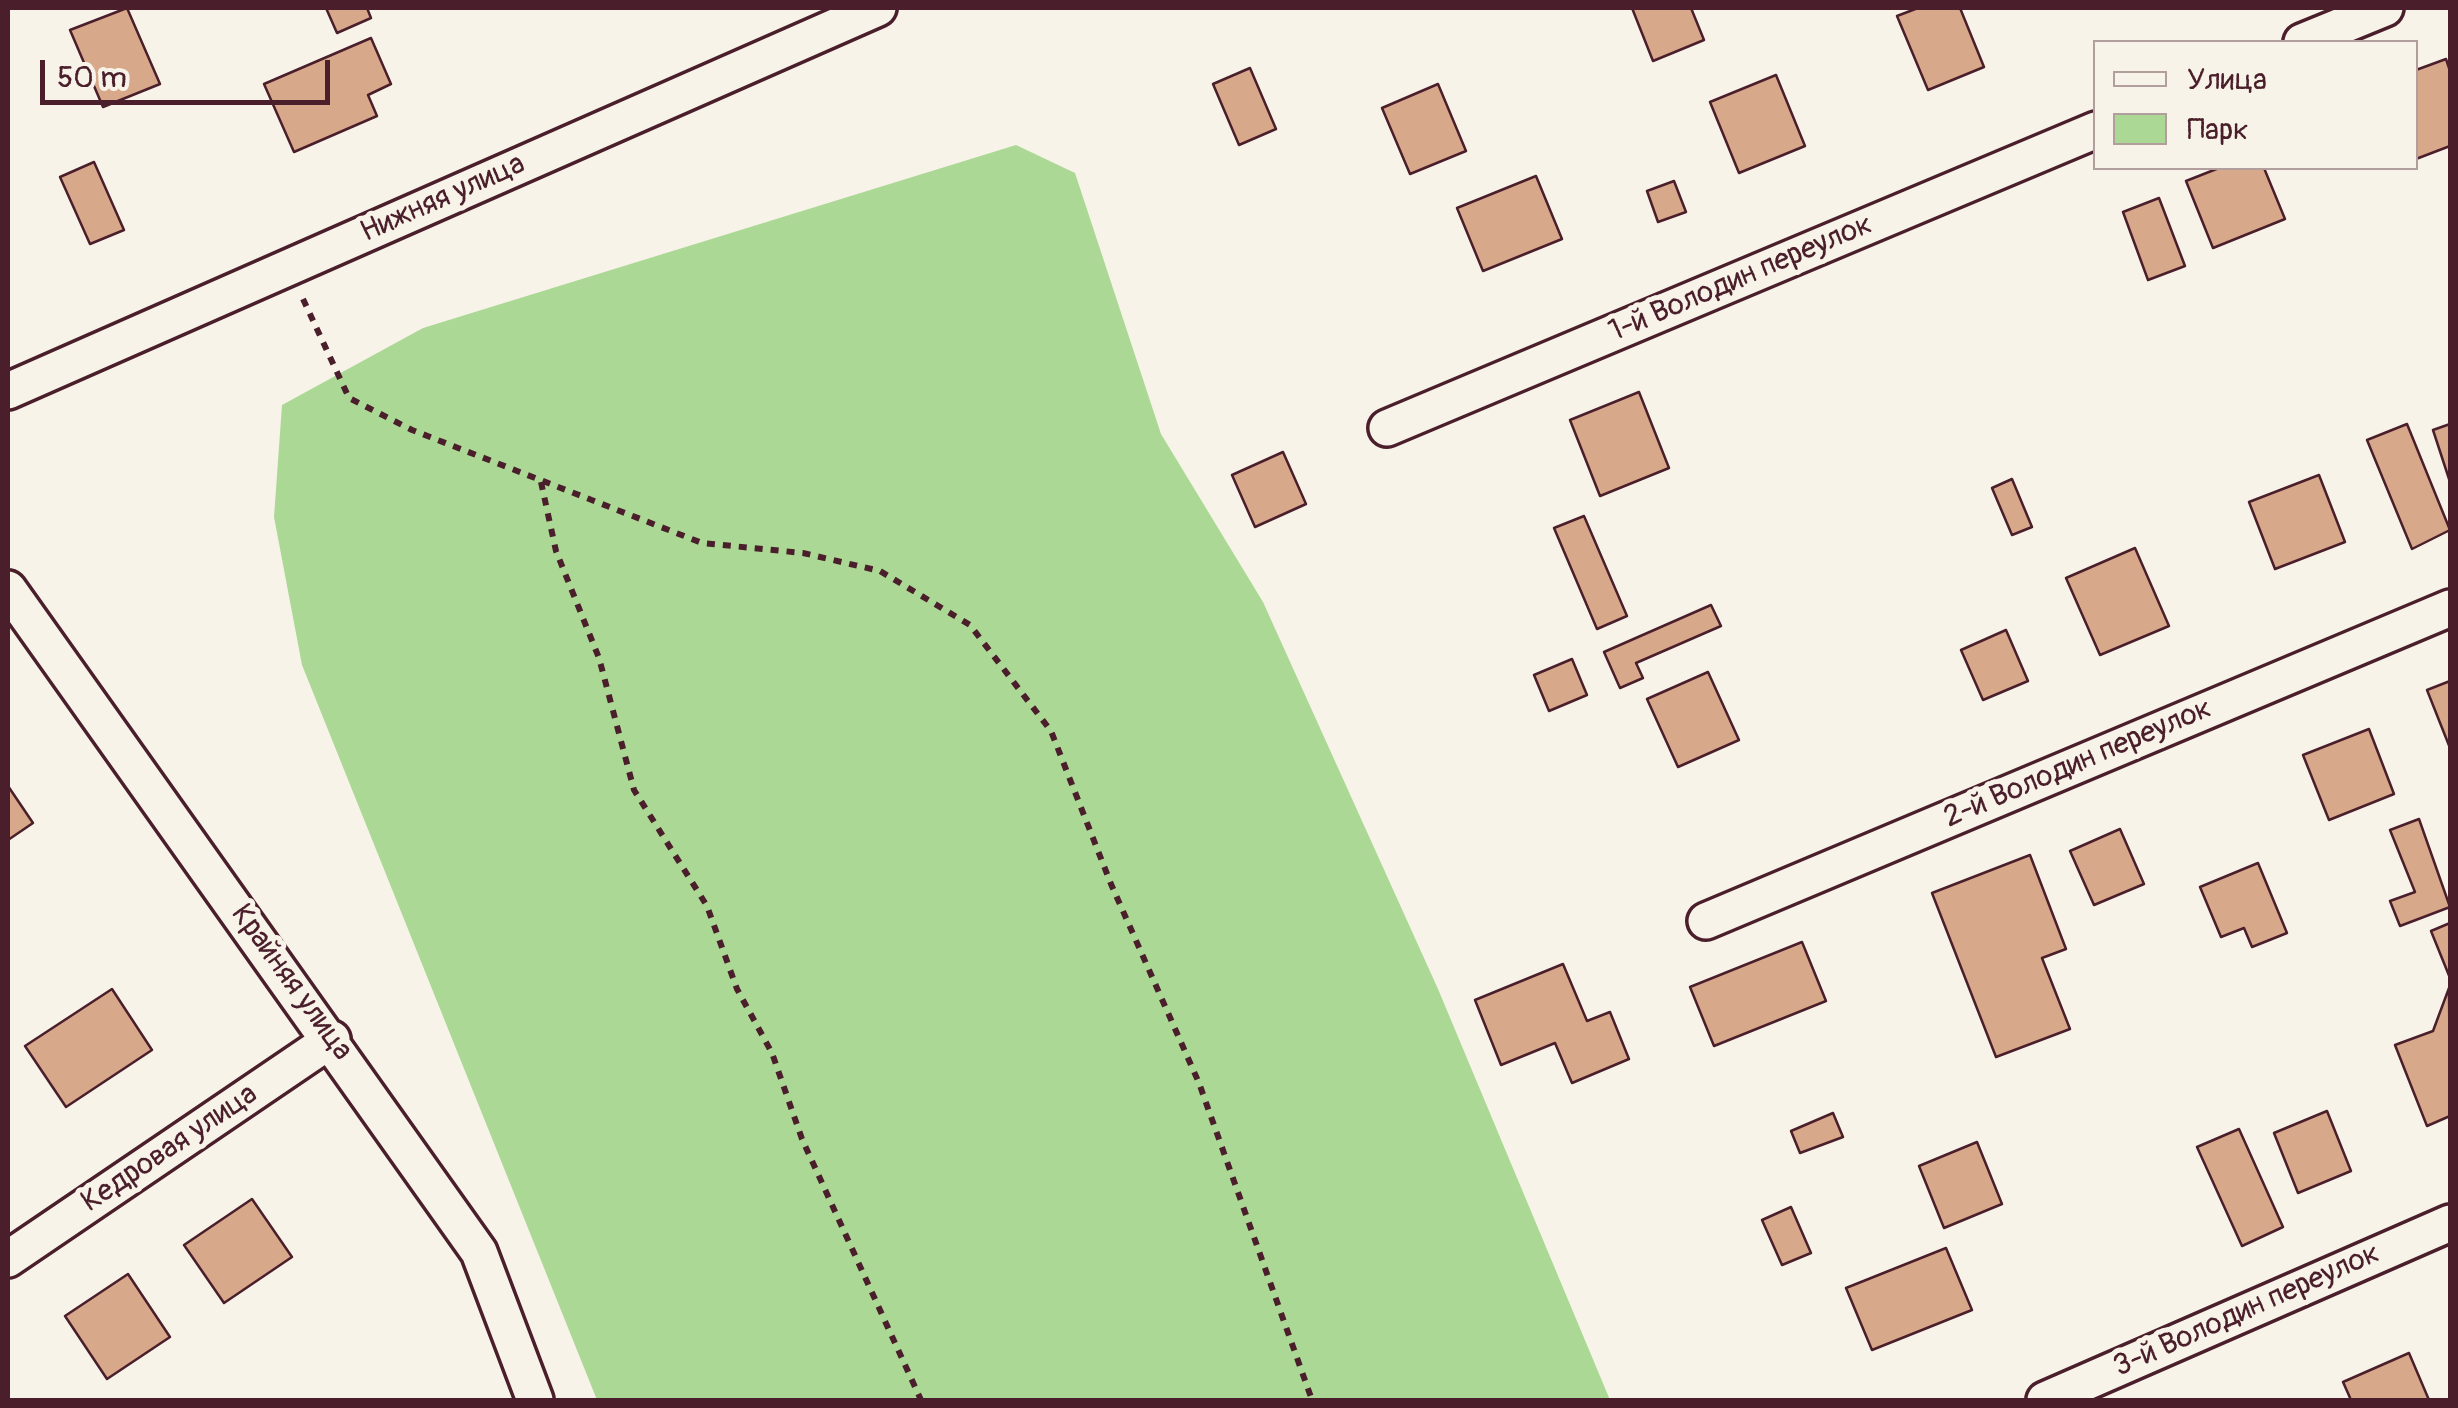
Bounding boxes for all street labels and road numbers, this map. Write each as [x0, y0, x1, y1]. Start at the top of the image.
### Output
street label: Нижняя улица [355, 147, 531, 251]
street label: 1-й Володин переулок [1604, 207, 1878, 351]
street label: 2-й Володин переулок [1939, 691, 2217, 837]
street label: Крайняя улица [222, 898, 360, 1068]
street label: Кедровая улица [75, 1077, 265, 1221]
street label: 3-й Володин переулок [2108, 1236, 2386, 1386]

